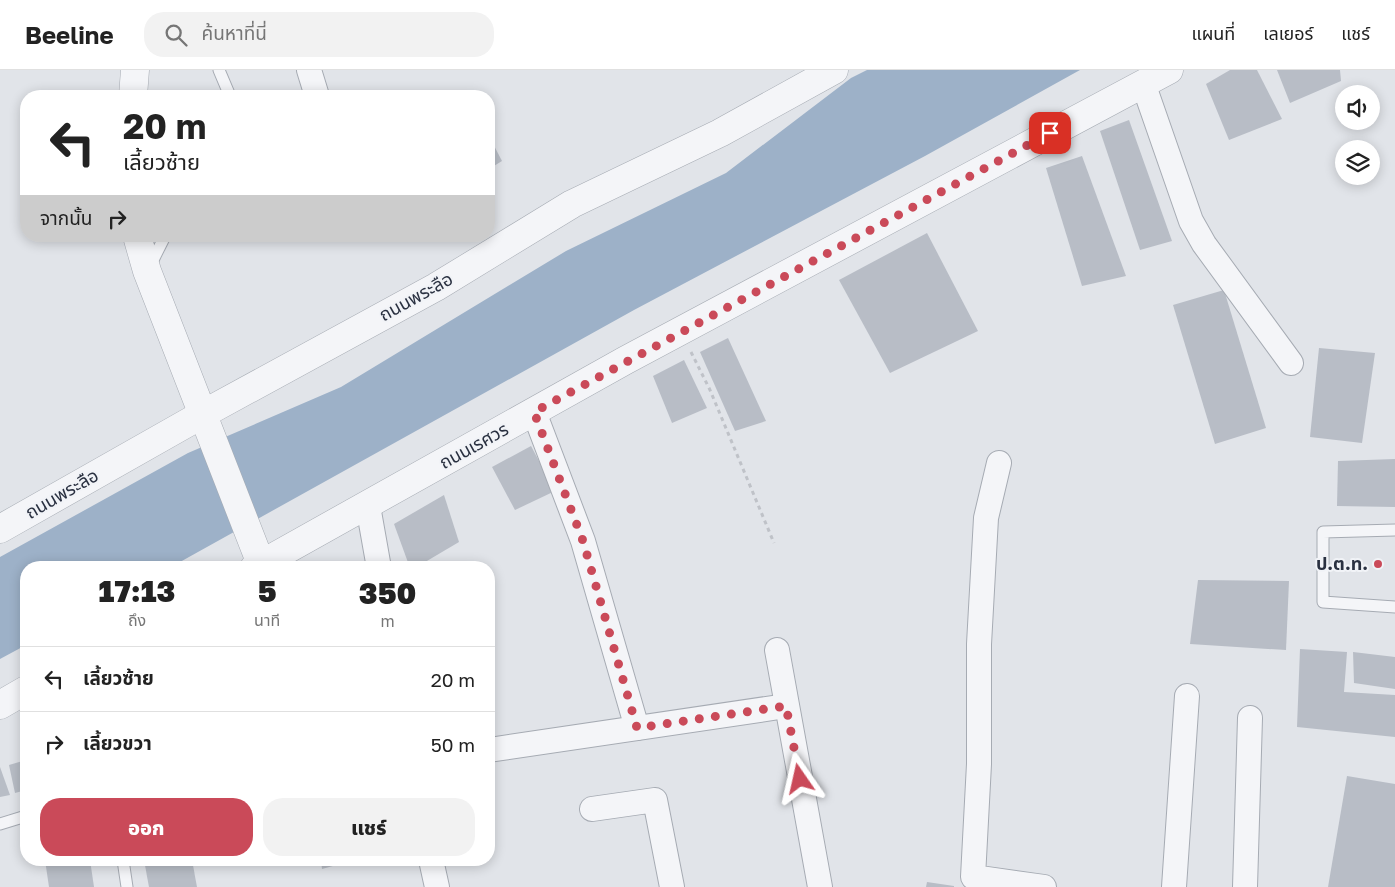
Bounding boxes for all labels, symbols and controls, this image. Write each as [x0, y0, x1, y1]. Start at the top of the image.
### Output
search box [144, 12, 494, 57]
text: Beeline [25, 20, 114, 49]
icon: search [162, 21, 190, 49]
text: ค้นหาที่นี่ [202, 21, 267, 44]
text: แผนที่ [1191, 22, 1235, 44]
text: เลเยอร์ [1263, 22, 1313, 44]
text: แชร์ [1341, 22, 1370, 44]
map controls [1335, 85, 1380, 185]
button: sound [1335, 85, 1380, 130]
text: 20 m [123, 105, 206, 147]
icon: left [40, 110, 105, 175]
pin [1029, 112, 1071, 154]
icon: arrive [1036, 119, 1064, 147]
button: layers [1335, 140, 1380, 185]
text: เลี้ยวซ้าย [123, 148, 200, 175]
icon: right [103, 205, 131, 233]
text: จากนั้น [40, 206, 93, 229]
street label: ถนนพระลือ [375, 267, 456, 325]
street label: ถนนเรศวร [435, 417, 512, 473]
street label: ถนนพระลือ [21, 463, 102, 523]
place label: ป.ต.ท. [1316, 552, 1368, 574]
marker: ป.ต.ท. [1372, 558, 1384, 570]
text: 17:13 [99, 573, 176, 609]
text: 5 [258, 573, 277, 609]
text: 350 [359, 575, 416, 611]
text: ถึง [128, 610, 146, 630]
text: นาที [254, 610, 280, 630]
text: m [381, 611, 395, 631]
icon: left [40, 665, 68, 693]
text: เลี้ยวซ้าย [83, 666, 154, 689]
text: 20 m [431, 668, 475, 691]
icon: right [40, 730, 68, 758]
text: เลี้ยวขวา [83, 731, 152, 754]
text: 50 m [431, 733, 475, 756]
position arrow [773, 752, 825, 804]
button: ออก [40, 798, 253, 856]
button: แชร์ [263, 798, 475, 856]

